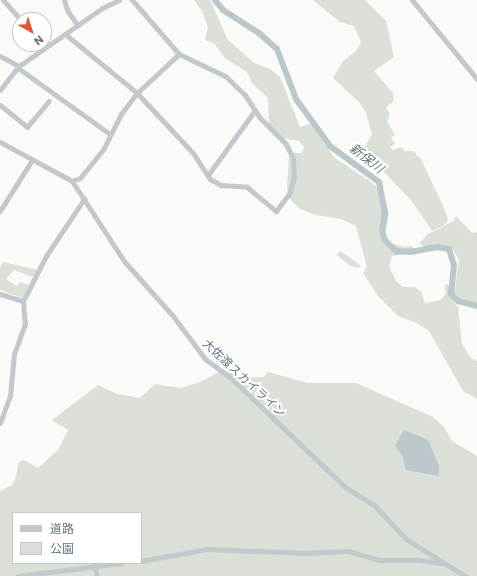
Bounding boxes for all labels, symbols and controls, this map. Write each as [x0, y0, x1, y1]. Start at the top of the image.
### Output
north arrow [12, 12, 52, 52]
text: N [31, 32, 47, 49]
water label: 新保川 [346, 141, 386, 177]
street label: 大佐渡スカイライン [200, 336, 288, 420]
legend [12, 512, 142, 564]
text: 道路 [50, 520, 74, 537]
text: 公園 [50, 540, 74, 557]

